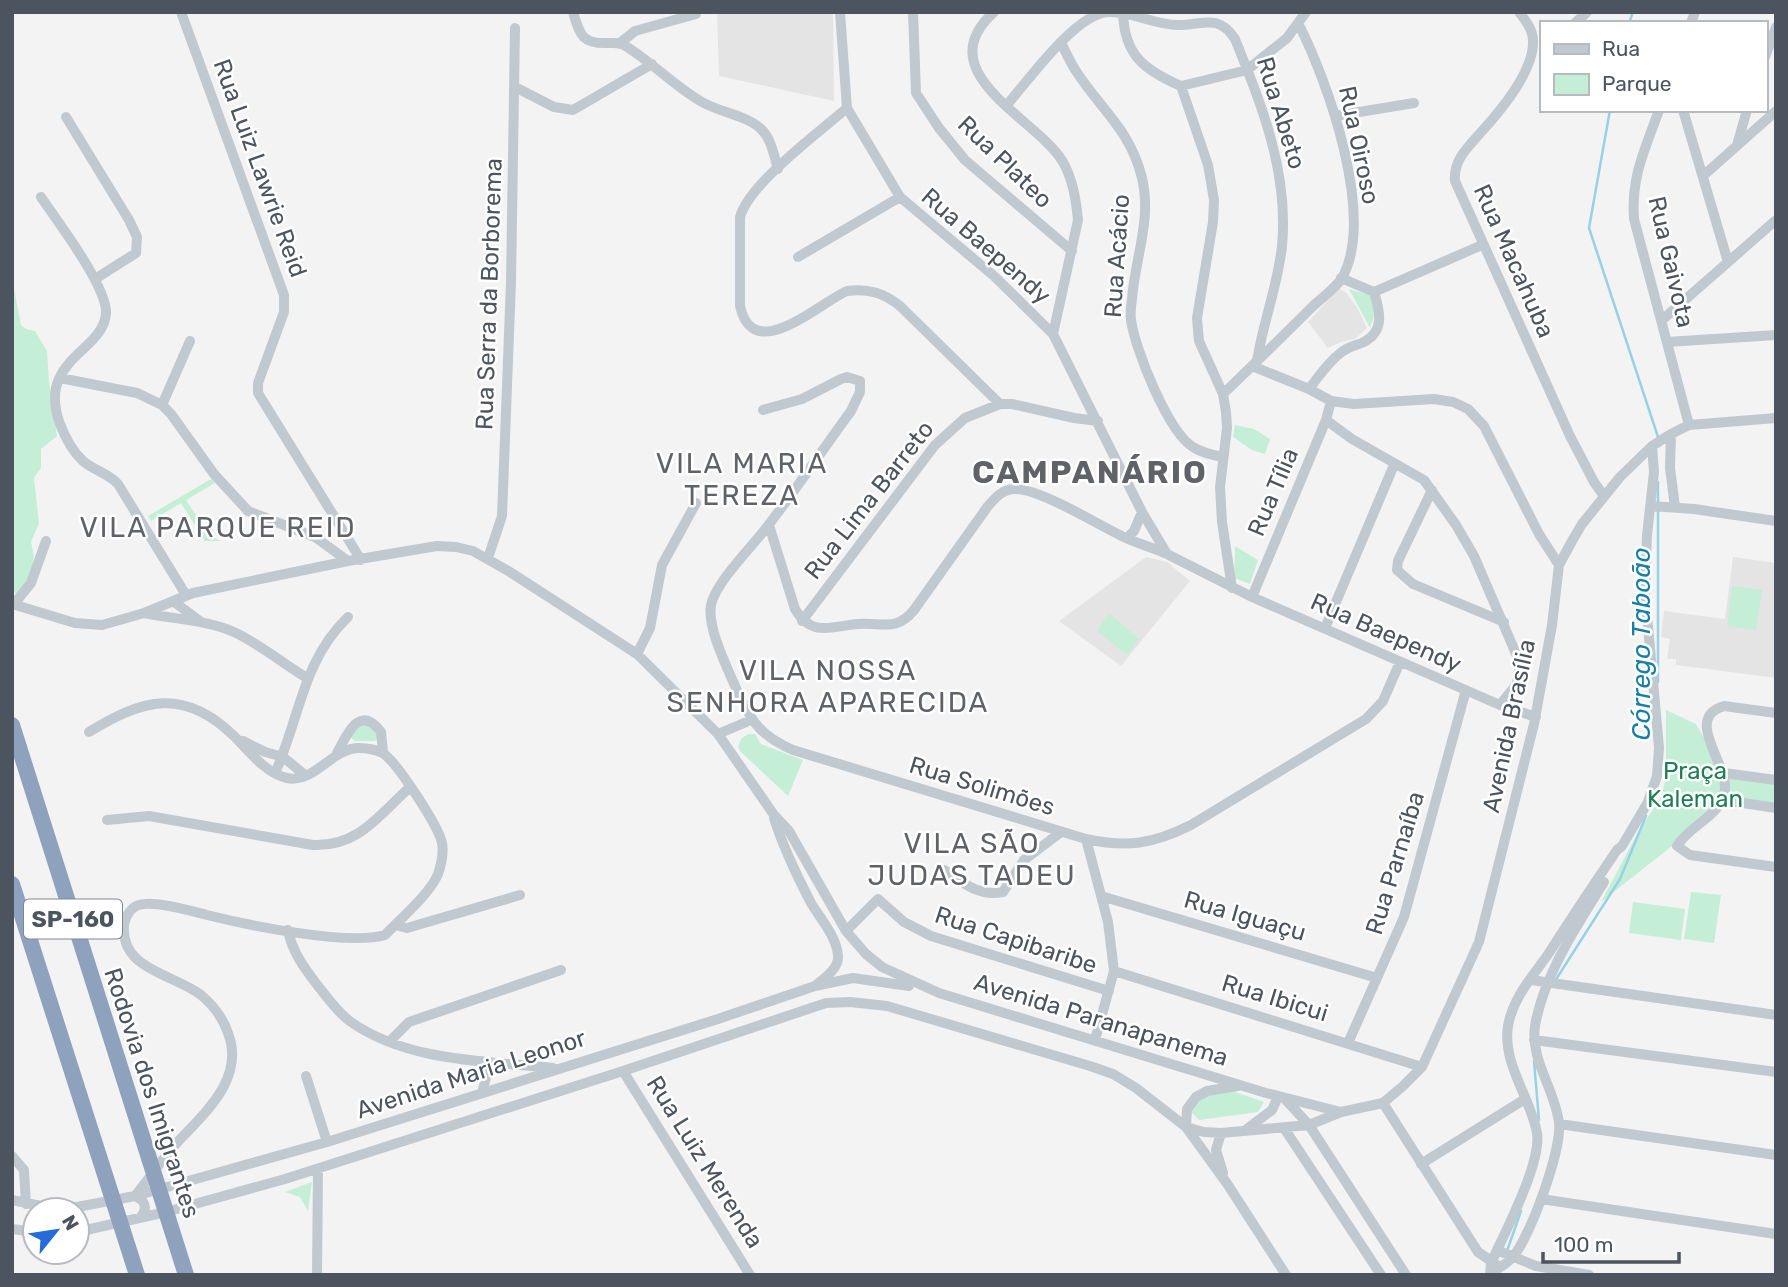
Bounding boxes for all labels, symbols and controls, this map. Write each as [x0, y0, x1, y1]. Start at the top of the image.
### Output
legend [1540, 21, 1767, 112]
text: Rua [1602, 36, 1640, 61]
street label: Rua Abeto [1251, 54, 1311, 172]
street label: Rua Luiz Lawrie Reid [207, 55, 313, 281]
text: Parque [1602, 71, 1672, 96]
street label: Rua Oiroso [1333, 83, 1385, 207]
street label: Rua Plateo [952, 110, 1058, 214]
street label: Rua Serra da Borborema [470, 158, 508, 430]
street label: Rua Macahuba [1468, 180, 1560, 342]
street label: Rua Baependy [916, 182, 1056, 310]
street label: Rua Acácio [1099, 193, 1135, 319]
street label: Rua Gaivota [1642, 194, 1700, 330]
street label: Rua Lima Barreto [799, 415, 939, 585]
street label: Rua Tília [1242, 444, 1304, 540]
district label: VILA MARIA TEREZA [656, 447, 828, 512]
district label: CAMPANÁRIO [972, 453, 1208, 491]
district label: VILA PARQUE REID [79, 511, 357, 544]
water label: Córrego Taboão [1626, 547, 1657, 741]
street label: Rua Baependy [1306, 587, 1466, 679]
street label: Avenida Brasília [1477, 637, 1541, 815]
district label: VILA NOSSA SENHORA APARECIDA [667, 654, 989, 719]
street label: Rua Solimões [906, 751, 1058, 821]
park label: Praça Kaleman [1647, 757, 1743, 813]
street label: Rua Parnaíba [1360, 788, 1430, 938]
district label: VILA SÃO JUDAS TADEU [867, 827, 1077, 892]
street label: Rua Iguaçu [1181, 885, 1309, 947]
road number: SP-160 [24, 900, 122, 938]
street label: Rua Capibaribe [931, 901, 1101, 979]
street label: Rodovia dos Imigrantes [98, 965, 206, 1221]
street label: Avenida Paranapanema [971, 968, 1231, 1072]
street label: Rua Ibicui [1219, 969, 1331, 1027]
street label: Avenida Maria Leonor [353, 1024, 589, 1124]
street label: Rua Luiz Merenda [641, 1071, 769, 1253]
north arrow [21, 1196, 91, 1266]
text: N [57, 1211, 84, 1234]
scale bar [1543, 1220, 1680, 1264]
text: 100 m [1554, 1232, 1613, 1257]

